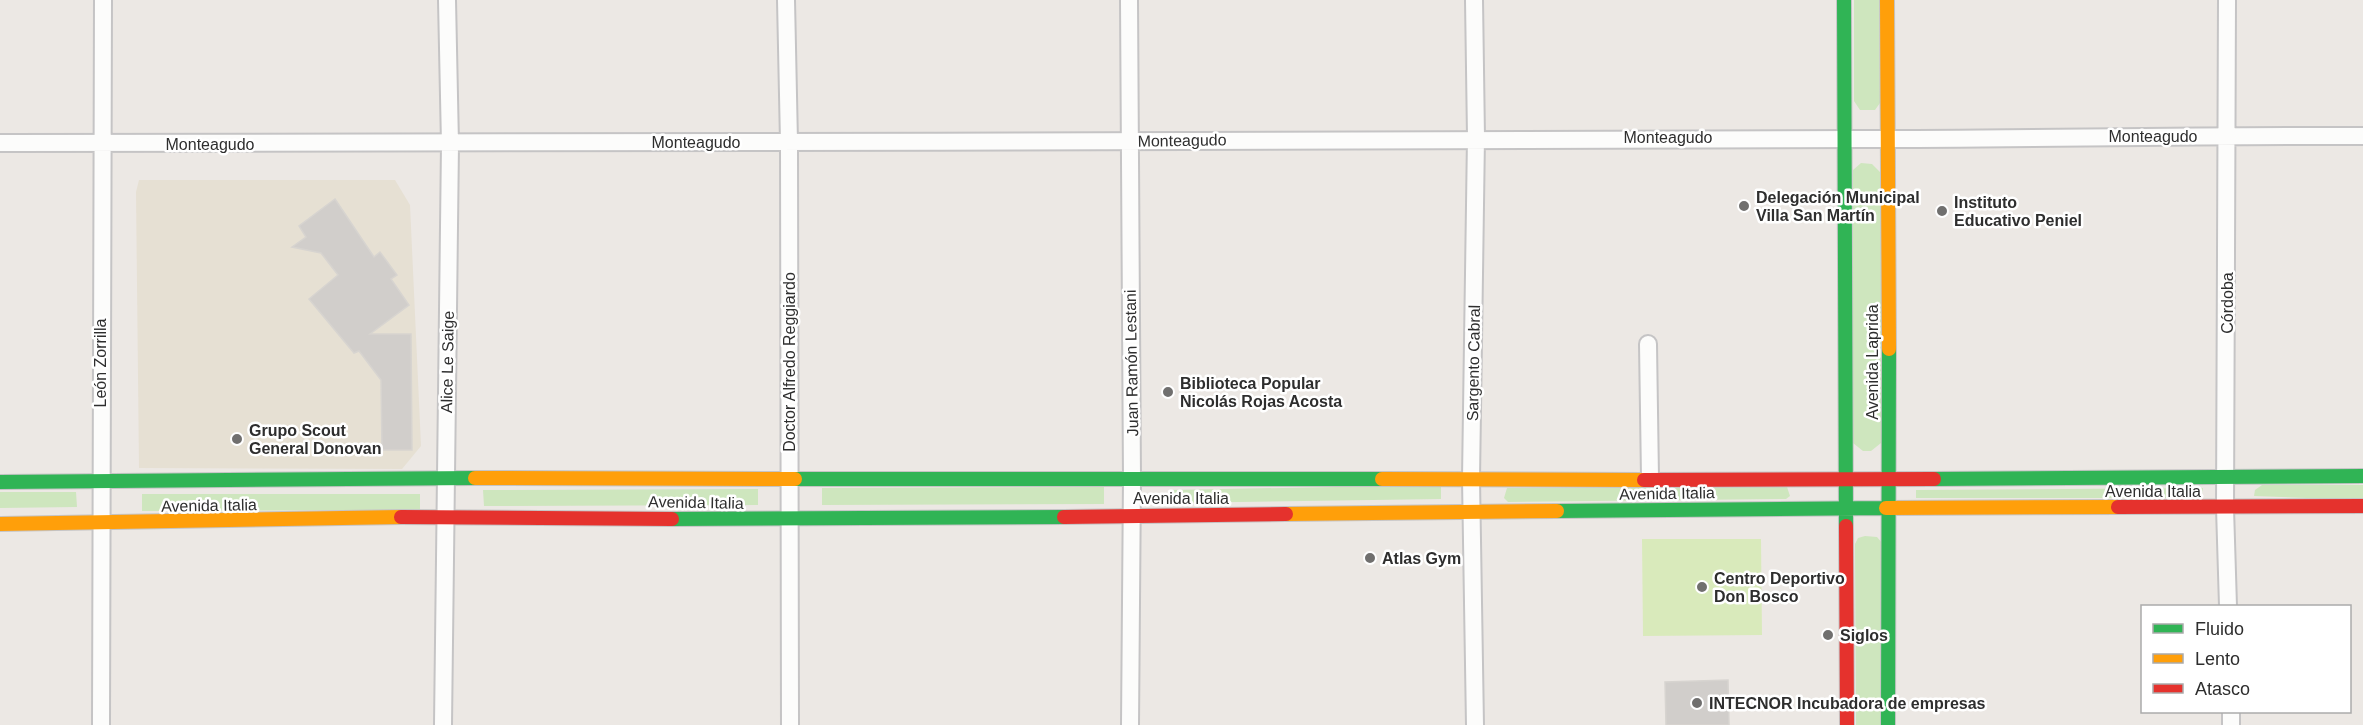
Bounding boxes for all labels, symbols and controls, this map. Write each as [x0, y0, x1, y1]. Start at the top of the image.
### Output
street label: Monteagudo [2109, 128, 2198, 145]
street label: Monteagudo [1624, 129, 1713, 146]
street label: Monteagudo [1137, 131, 1227, 150]
street label: Monteagudo [652, 134, 741, 151]
street label: Monteagudo [166, 136, 255, 153]
place label: Delegación Municipal Villa San Martín [1756, 189, 1920, 224]
place label: Instituto Educativo Peniel [1954, 194, 2082, 229]
marker: Delegación Municipal Villa San Martín [1737, 199, 1751, 213]
marker: Instituto Educativo Peniel [1935, 204, 1949, 218]
street label: Doctor Alfredo Reggiardo [781, 272, 798, 452]
street label: Córdoba [2219, 272, 2236, 334]
street label: Juan Ramón Lestani [1122, 289, 1141, 437]
street label: Avenida Laprida [1864, 304, 1881, 420]
street label: Sargento Cabral [1464, 305, 1483, 421]
street label: Alice Le Saige [438, 311, 457, 413]
street label: León Zorrilla [92, 318, 109, 407]
place label: Biblioteca Popular Nicolás Rojas Acosta [1180, 375, 1342, 410]
marker: Biblioteca Popular Nicolás Rojas Acosta [1161, 385, 1175, 399]
place label: Grupo Scout General Donovan [249, 422, 381, 457]
marker: Grupo Scout General Donovan [230, 432, 244, 446]
street label: Avenida Italia [2105, 483, 2201, 500]
street label: Avenida Italia [1619, 484, 1715, 503]
street label: Avenida Italia [1133, 490, 1229, 507]
street label: Avenida Italia [648, 493, 744, 512]
street label: Avenida Italia [161, 496, 257, 515]
place label: Atlas Gym [1382, 550, 1461, 567]
marker: Atlas Gym [1363, 551, 1377, 565]
place label: Centro Deportivo Don Bosco [1714, 570, 1845, 605]
marker: Centro Deportivo Don Bosco [1695, 580, 1709, 594]
legend [2141, 605, 2351, 713]
text: Fluido [2195, 619, 2244, 639]
place label: Siglos [1840, 627, 1888, 644]
marker: Siglos [1821, 628, 1835, 642]
text: Lento [2195, 649, 2240, 669]
text: Atasco [2195, 679, 2250, 699]
place label: INTECNOR Incubadora de empresas [1709, 695, 1986, 712]
marker: INTECNOR Incubadora de empresas [1690, 696, 1704, 710]

